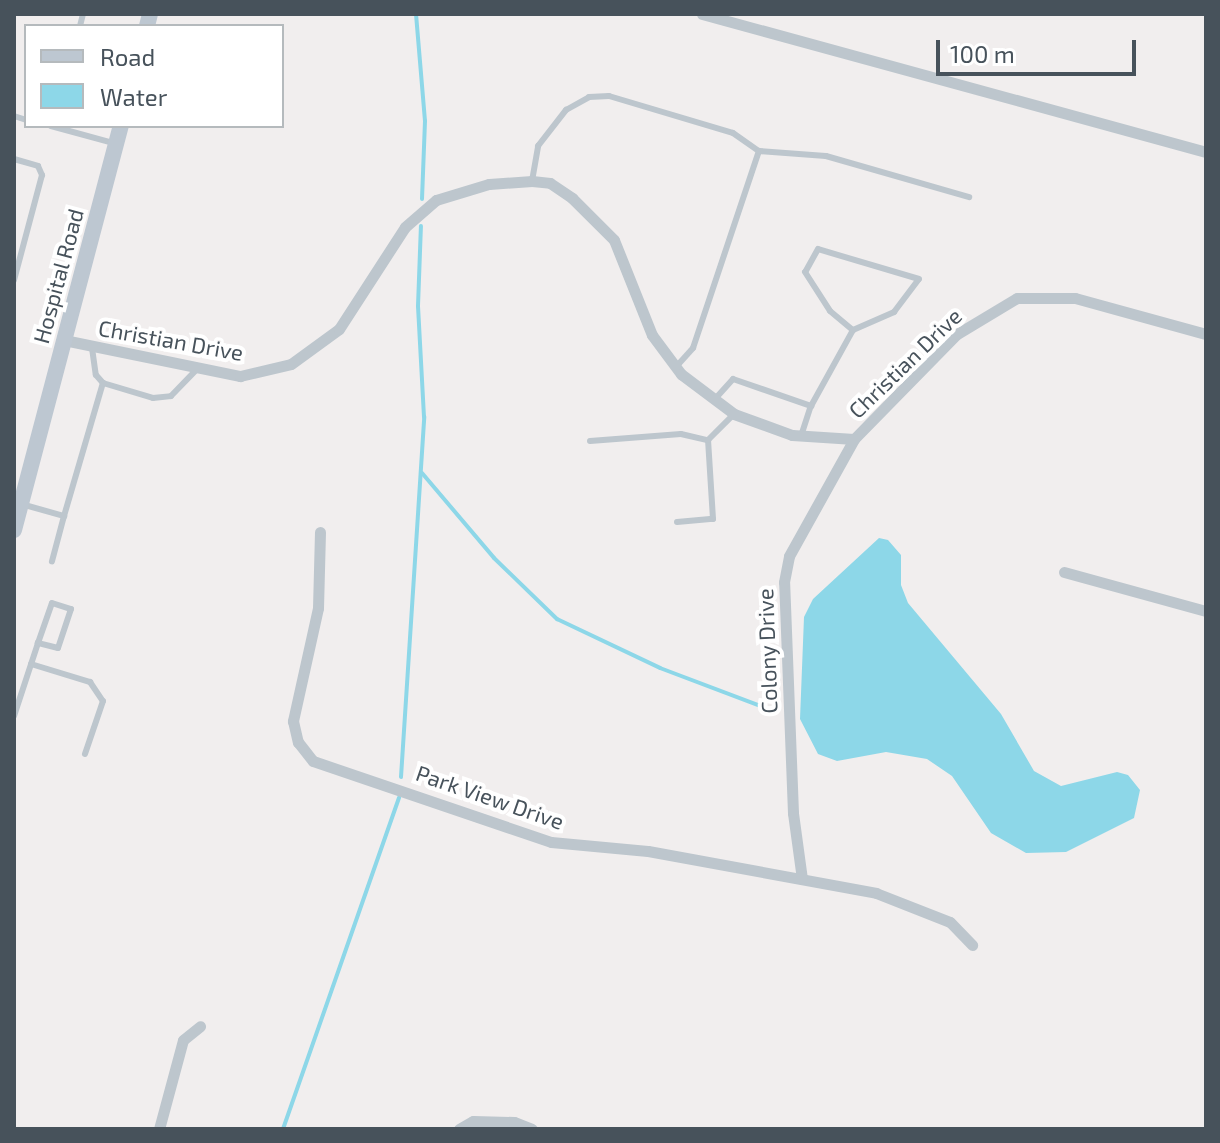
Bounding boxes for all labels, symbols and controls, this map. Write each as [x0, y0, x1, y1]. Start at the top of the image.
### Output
legend [24, 24, 284, 128]
scale bar [940, 24, 1140, 74]
text: 100 m [950, 39, 1015, 68]
text: Road [100, 42, 155, 71]
text: Water [100, 82, 167, 111]
street label: Hospital Road [27, 205, 89, 347]
street label: Christian Drive [843, 303, 967, 423]
street label: Christian Drive [97, 314, 245, 366]
street label: Colony Drive [752, 588, 782, 714]
street label: Park View Drive [412, 759, 568, 835]

